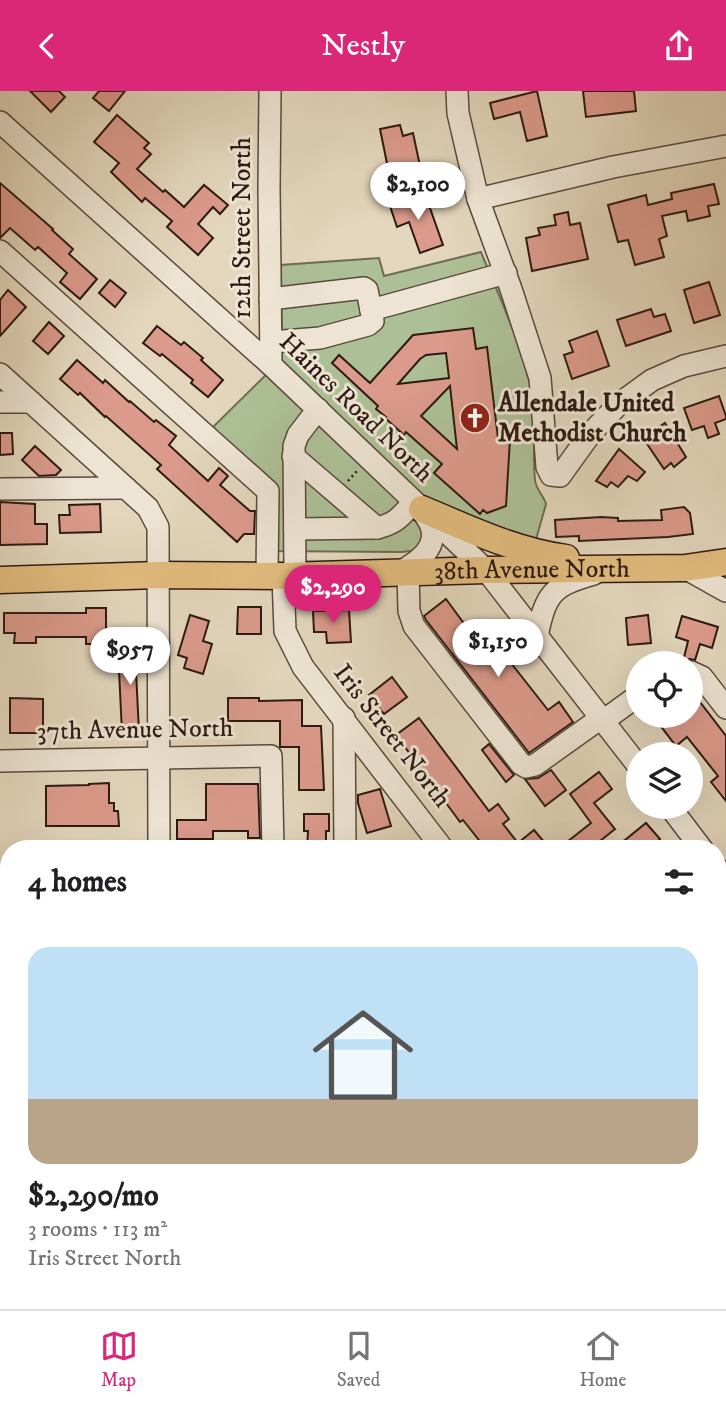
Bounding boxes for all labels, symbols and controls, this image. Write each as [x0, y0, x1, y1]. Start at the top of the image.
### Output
text: Nestly [321, 26, 405, 66]
icon: back [28, 27, 66, 65]
icon: share [660, 27, 698, 65]
street label: 12th Street North [226, 137, 259, 319]
pin: $2,100 [361, 163, 475, 222]
text: $2,100 [386, 170, 450, 199]
street label: Haines Road North [272, 326, 441, 490]
place label: Allendale United Methodist Church [497, 387, 687, 450]
church icon: Allendale United Methodist Church [458, 401, 492, 435]
street label: 38th Avenue North [433, 552, 630, 588]
pin: $2,290 [276, 566, 390, 625]
text: $2,290 [300, 573, 366, 602]
pin: $1,150 [441, 619, 555, 679]
pin: $957 [89, 627, 171, 687]
text: $1,150 [468, 627, 528, 656]
text: $957 [106, 635, 154, 664]
map controls [626, 651, 703, 819]
button: locate [626, 651, 703, 728]
street label: Iris Street North [326, 658, 459, 815]
street label: 37th Avenue North [36, 712, 234, 748]
button: layers [626, 742, 703, 819]
icon: filters [660, 863, 698, 901]
text: 4 homes [28, 864, 127, 901]
icon: home [300, 992, 426, 1118]
text: $2,290/mo [28, 1178, 159, 1215]
text: 3 rooms · 113 m² [28, 1215, 167, 1244]
text: Iris Street North [28, 1244, 181, 1273]
tab: Map [100, 1327, 138, 1392]
tab: Saved [337, 1327, 380, 1392]
tab: Home [579, 1327, 626, 1392]

